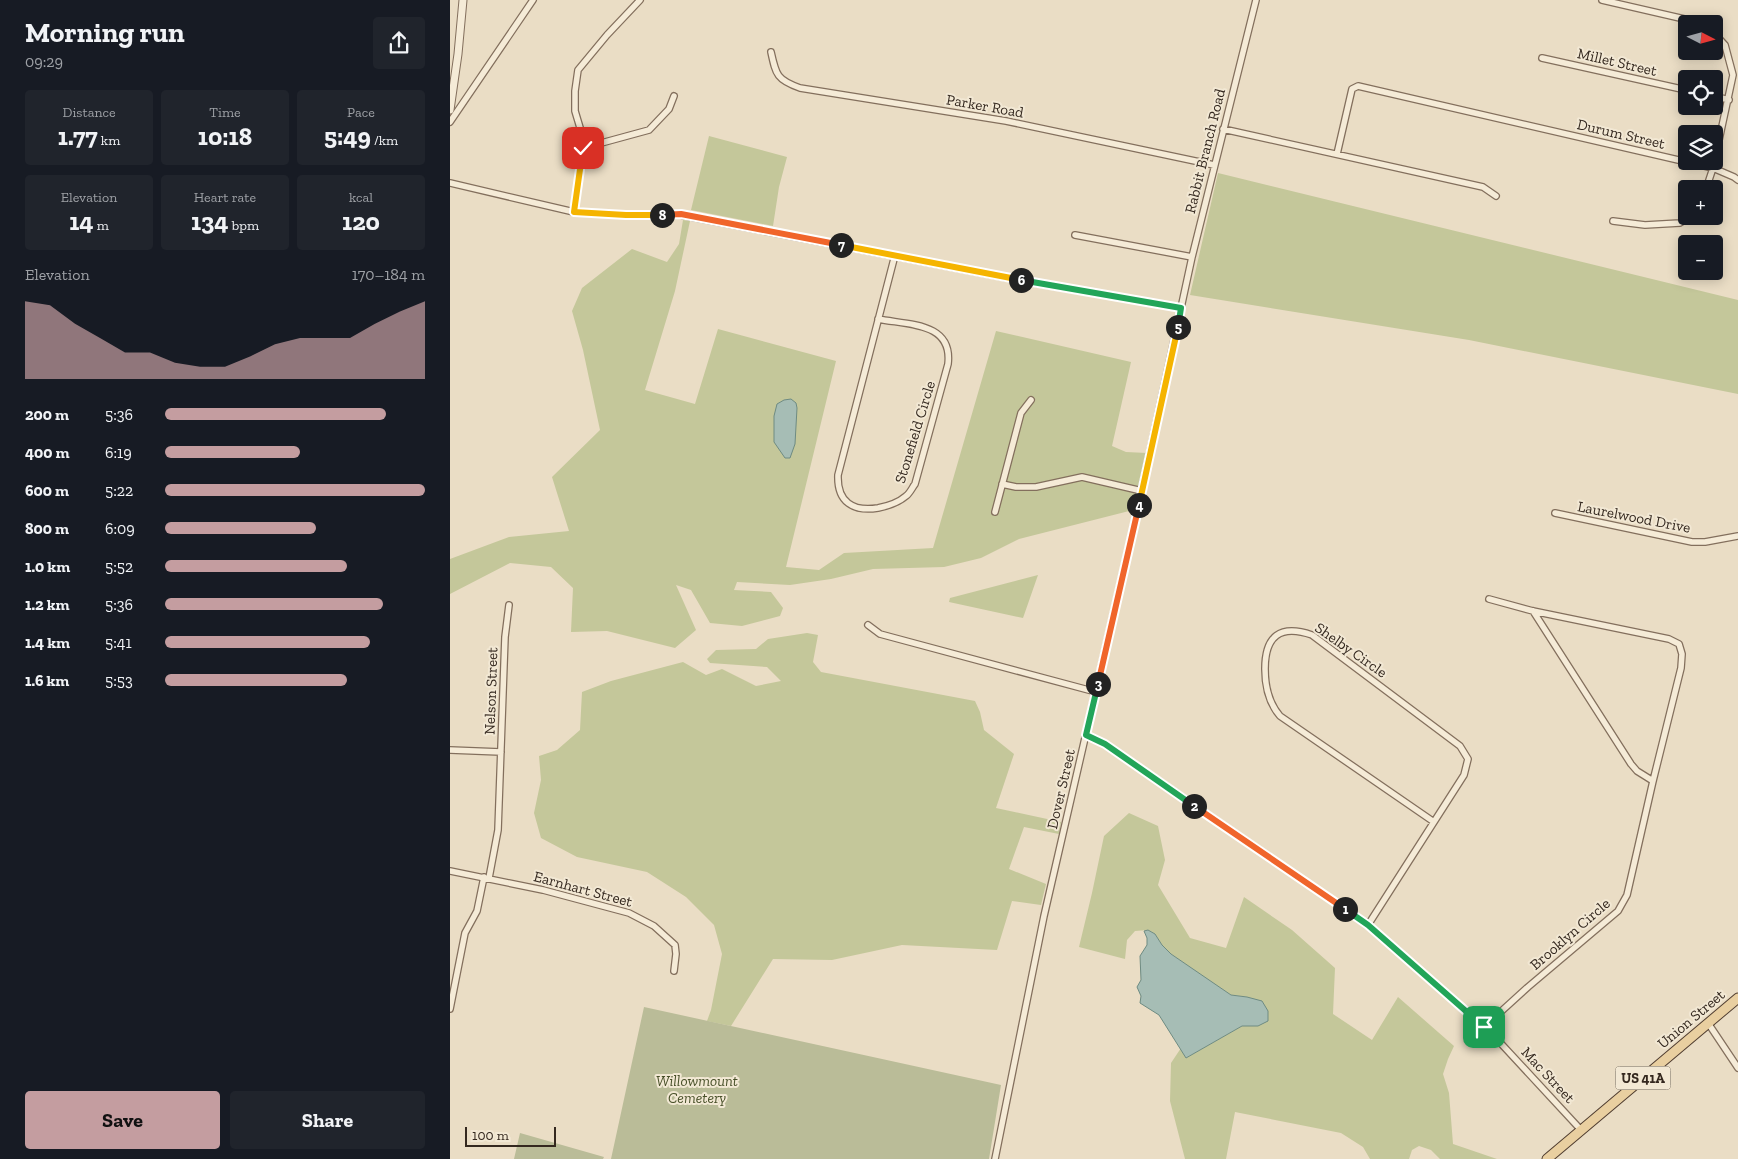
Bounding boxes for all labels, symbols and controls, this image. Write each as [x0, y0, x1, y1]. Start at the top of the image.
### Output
north arrow [1678, 15, 1722, 60]
map controls [1678, 15, 1723, 280]
text: Morning run [25, 16, 185, 49]
button: share [373, 17, 425, 69]
street label: Millet Street [1576, 44, 1659, 80]
text: 09:29 [25, 52, 63, 71]
button: locate [1678, 70, 1723, 115]
street label: Rabbit Branch Road [1181, 86, 1229, 215]
street label: Parker Road [945, 90, 1026, 122]
text: Distance [63, 104, 115, 121]
text: Time [209, 104, 241, 121]
text: Pace [347, 104, 375, 121]
street label: Durum Street [1575, 115, 1667, 153]
text: 1.77 [58, 121, 98, 151]
text: 10:18 [198, 121, 252, 151]
text: 5:49 [324, 121, 371, 151]
button: layers [1678, 125, 1723, 170]
pin [562, 127, 604, 169]
text: km [98, 132, 120, 149]
text: /km [371, 132, 398, 149]
icon: check [569, 134, 597, 162]
button: + [1678, 180, 1723, 225]
text: Elevation [61, 189, 117, 206]
text: Heart rate [194, 189, 256, 206]
text: kcal [349, 189, 373, 206]
pin: 8 [650, 202, 674, 228]
text: 14 [69, 206, 94, 236]
text: 134 [191, 206, 229, 236]
text: 120 [342, 206, 380, 236]
text: 8 [659, 207, 666, 224]
text: m [94, 217, 109, 234]
text: bpm [229, 217, 259, 234]
pin: 7 [828, 232, 854, 258]
button: − [1678, 235, 1723, 280]
text: 7 [838, 237, 845, 254]
text: Elevation [25, 265, 90, 284]
text: 170–184 m [352, 265, 425, 284]
pin: 6 [1008, 268, 1034, 292]
text: 6 [1018, 272, 1025, 289]
pin: 5 [1166, 314, 1190, 340]
text: 5 [1175, 319, 1182, 336]
street label: Stonefield Circle [891, 379, 939, 485]
text: 200 m [25, 405, 69, 424]
text: 5:36 [105, 405, 133, 424]
text: 400 m [25, 443, 70, 462]
text: 6:19 [105, 443, 132, 462]
text: 600 m [25, 481, 69, 500]
text: 5:22 [105, 481, 133, 500]
pin: 4 [1126, 492, 1152, 518]
text: 4 [1136, 497, 1143, 514]
street label: Laurelwood Drive [1576, 497, 1692, 537]
text: 800 m [25, 519, 69, 538]
text: 6:09 [105, 519, 135, 538]
text: 1.0 km [25, 557, 70, 576]
text: 5:52 [105, 557, 133, 576]
text: 1.2 km [25, 595, 70, 614]
text: 5:36 [105, 595, 133, 614]
street label: Shelby Circle [1311, 619, 1391, 681]
text: 1.4 km [25, 633, 70, 652]
text: 5:41 [105, 633, 132, 652]
street label: Nelson Street [480, 646, 502, 735]
text: 1.6 km [25, 671, 69, 690]
text: 5:53 [105, 671, 133, 690]
pin: 3 [1086, 672, 1110, 696]
text: 3 [1095, 676, 1102, 693]
street label: Dover Street [1043, 747, 1079, 831]
pin: 2 [1182, 794, 1206, 818]
text: 2 [1191, 798, 1198, 815]
street label: Earnhart Street [532, 867, 635, 911]
street label: Brooklyn Circle [1526, 894, 1614, 974]
pin: 1 [1332, 896, 1358, 922]
text: 1 [1343, 901, 1348, 918]
street label: Union Street [1654, 985, 1729, 1052]
pin [1463, 1006, 1505, 1048]
icon: arrive [1470, 1013, 1498, 1041]
street label: Mac Street [1517, 1043, 1579, 1107]
road number: US 41A [1616, 1066, 1670, 1090]
park label: Willowmount Cemetery [656, 1072, 738, 1107]
button: Save [25, 1091, 220, 1149]
button: Share [230, 1091, 425, 1149]
scale bar [465, 1124, 556, 1147]
text: 100 m [472, 1127, 509, 1144]

